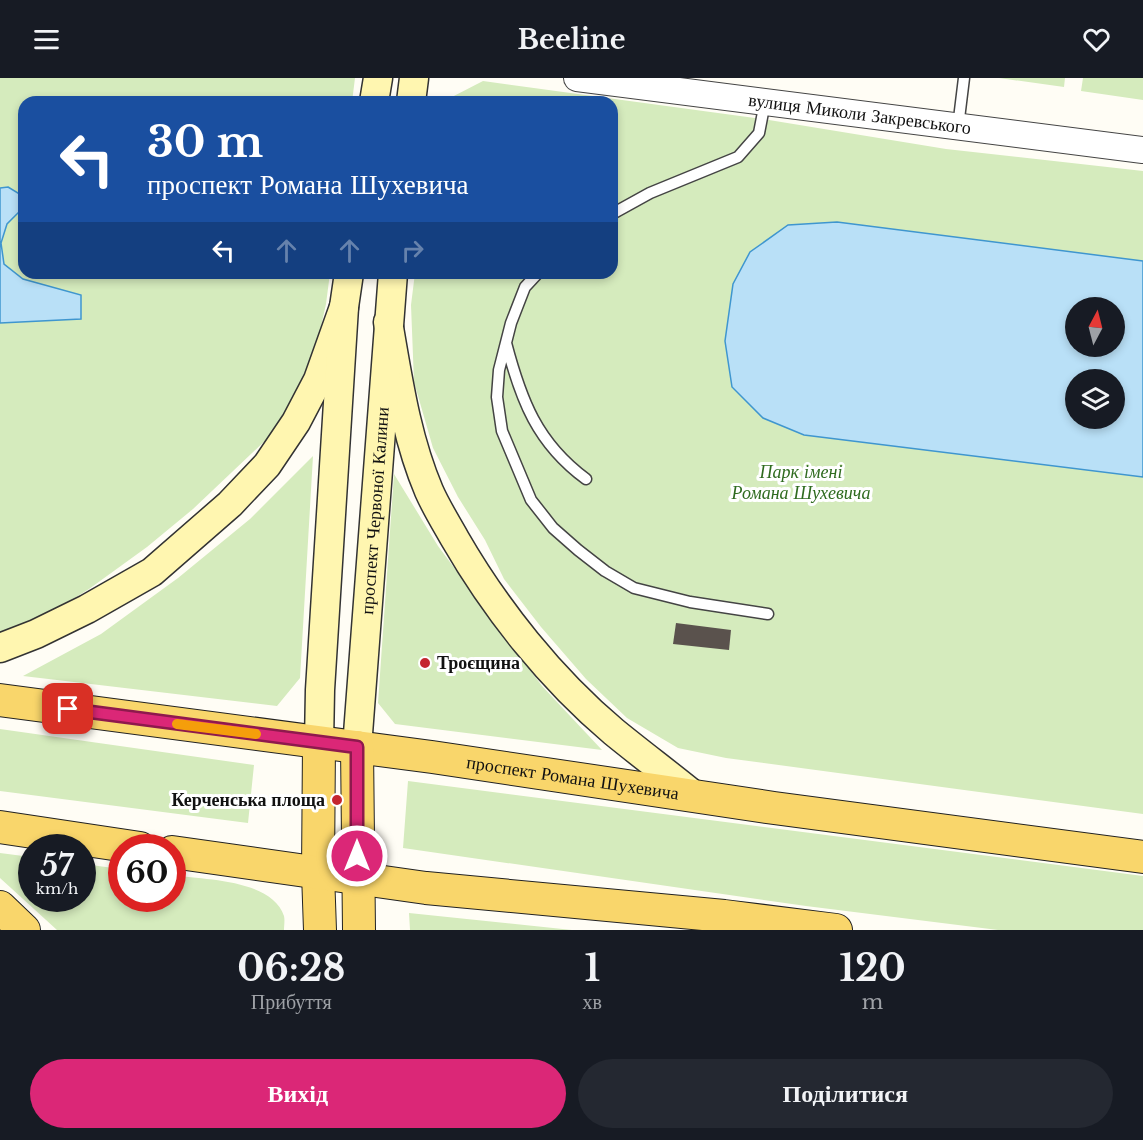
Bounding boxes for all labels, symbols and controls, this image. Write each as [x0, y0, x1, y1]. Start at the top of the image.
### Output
icon: menu [30, 23, 63, 56]
text: Beeline [518, 23, 625, 56]
icon: heart [1080, 23, 1113, 56]
street label: вулиця Миколи Закревського [747, 89, 972, 139]
text: 30 m [147, 116, 263, 168]
icon: left [48, 120, 126, 198]
text: проспект Романа Шухевича [147, 168, 469, 201]
icon: left [207, 234, 240, 267]
icon: ahead [270, 234, 303, 267]
icon: ahead [333, 234, 366, 267]
icon: right [396, 234, 429, 267]
north arrow [1065, 297, 1125, 357]
map controls [1065, 297, 1125, 429]
button: layers [1065, 369, 1125, 429]
street label: проспект Червоної Калини [356, 406, 394, 615]
park label: Парк імені Романа Шухевича [731, 461, 870, 504]
place label: Троєщина [437, 652, 520, 674]
marker: Троєщина [418, 656, 432, 670]
pin [42, 683, 93, 734]
icon: arrive [51, 692, 84, 725]
street label: проспект Романа Шухевича [465, 751, 680, 805]
place label: Керченська площа [172, 789, 325, 811]
marker: Керченська площа [330, 793, 344, 807]
position arrow [325, 824, 389, 888]
speed limit sign: 60 [108, 834, 186, 912]
text: 57 [40, 847, 74, 884]
text: km/h [36, 879, 78, 898]
text: 06:28 [237, 946, 345, 991]
text: 1 [584, 946, 600, 991]
text: 120 [839, 946, 906, 991]
text: Прибуття [251, 990, 332, 1014]
text: хв [583, 990, 602, 1014]
text: m [862, 990, 883, 1014]
button: Вихід [30, 1059, 566, 1128]
button: Поділитися [578, 1059, 1113, 1128]

